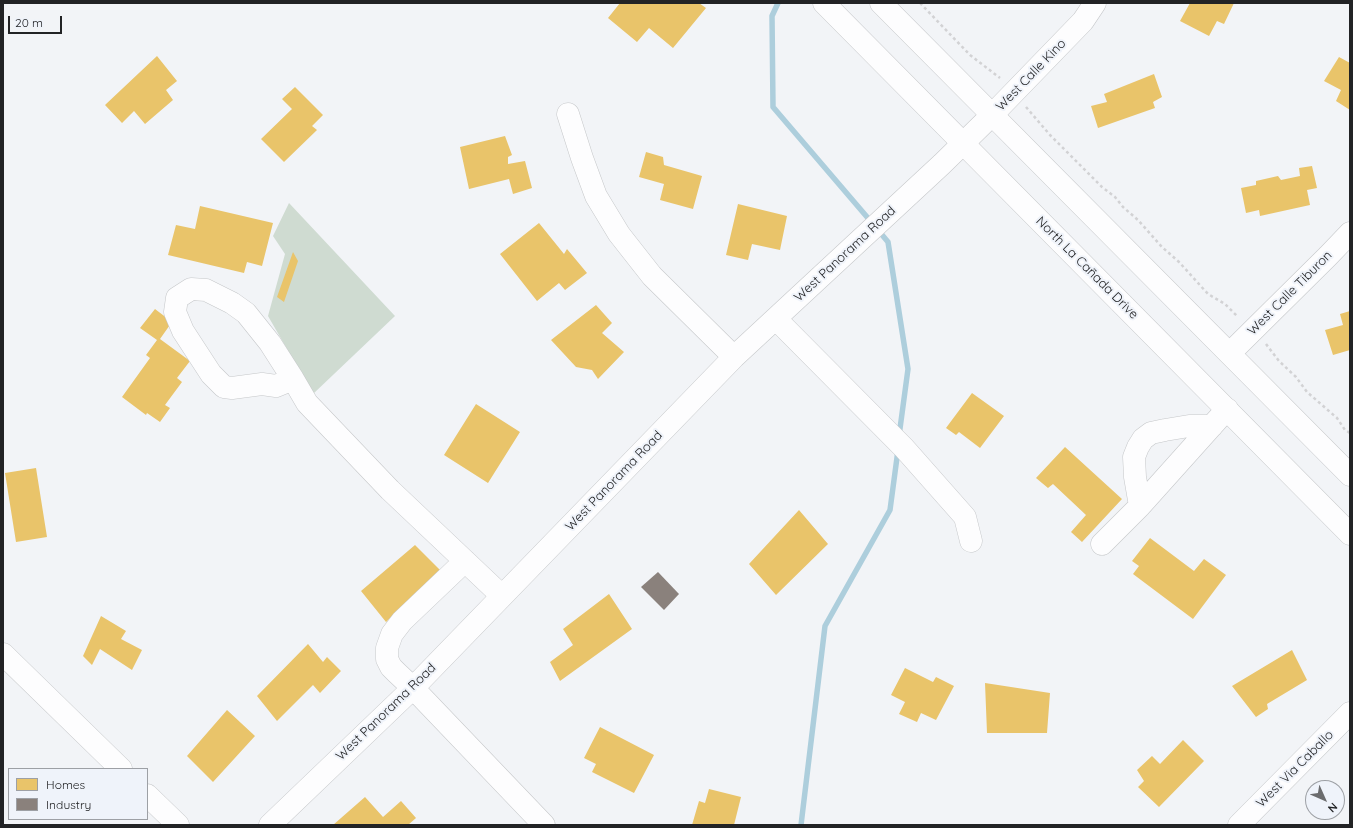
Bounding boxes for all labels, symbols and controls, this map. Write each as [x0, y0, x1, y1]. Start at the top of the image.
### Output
scale bar [10, 8, 64, 34]
text: 20 m [15, 15, 43, 30]
street label: West Calle Kino [993, 36, 1069, 114]
street label: West Panorama Road [791, 203, 899, 305]
street label: North La Cañada Drive [1033, 214, 1141, 322]
street label: West Calle Tiburon [1245, 248, 1335, 338]
street label: West Panorama Road [562, 428, 666, 534]
street label: West Panorama Road [333, 660, 439, 764]
street label: West Via Caballo [1253, 727, 1337, 811]
legend [8, 768, 148, 820]
text: Homes [46, 777, 85, 792]
north arrow [1305, 780, 1345, 820]
text: Industry [46, 797, 91, 812]
text: N [1325, 800, 1341, 816]

